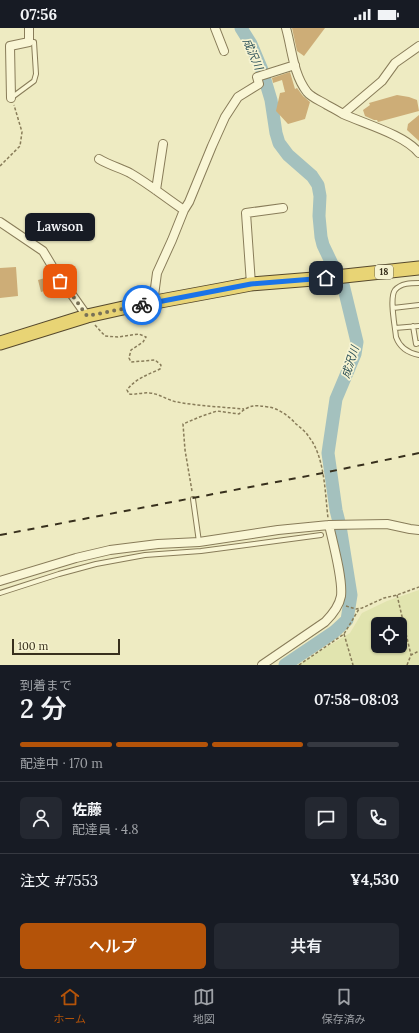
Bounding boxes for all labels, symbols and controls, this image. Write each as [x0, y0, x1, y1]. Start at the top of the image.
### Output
text: 07:56 [20, 5, 57, 24]
water label: 成沢川 [240, 36, 267, 73]
callout: Lawson [25, 213, 95, 241]
text: Lawson [37, 218, 83, 235]
pin [309, 261, 343, 295]
pin [43, 264, 77, 298]
road number: 18 [375, 265, 393, 279]
icon: home [315, 267, 337, 289]
icon: bag [49, 270, 71, 292]
courier [122, 285, 162, 325]
icon: bike [131, 294, 153, 316]
water label: 成沢川 [338, 343, 362, 380]
map controls [371, 617, 407, 653]
button: locate [371, 617, 407, 653]
scale bar [12, 637, 120, 656]
text: 100 m [18, 639, 48, 653]
text: 到着まで [20, 677, 72, 694]
text: 07:58–08:03 [314, 690, 399, 709]
text: 2 分 [20, 692, 67, 725]
text: 配達中 · 170 m [20, 755, 103, 772]
button: person [20, 797, 62, 839]
button: chat [305, 797, 347, 839]
button: phone [357, 797, 399, 839]
text: 佐藤 [72, 800, 102, 819]
text: 配達員 · 4.8 [72, 821, 139, 838]
text: ¥4,530 [350, 870, 399, 889]
text: 注文 #7553 [20, 871, 98, 890]
button: ヘルプ [20, 923, 206, 969]
button: 共有 [214, 923, 399, 969]
tab: ホーム [53, 986, 86, 1026]
tab: 地図 [193, 986, 215, 1026]
tab: 保存済み [322, 986, 366, 1026]

